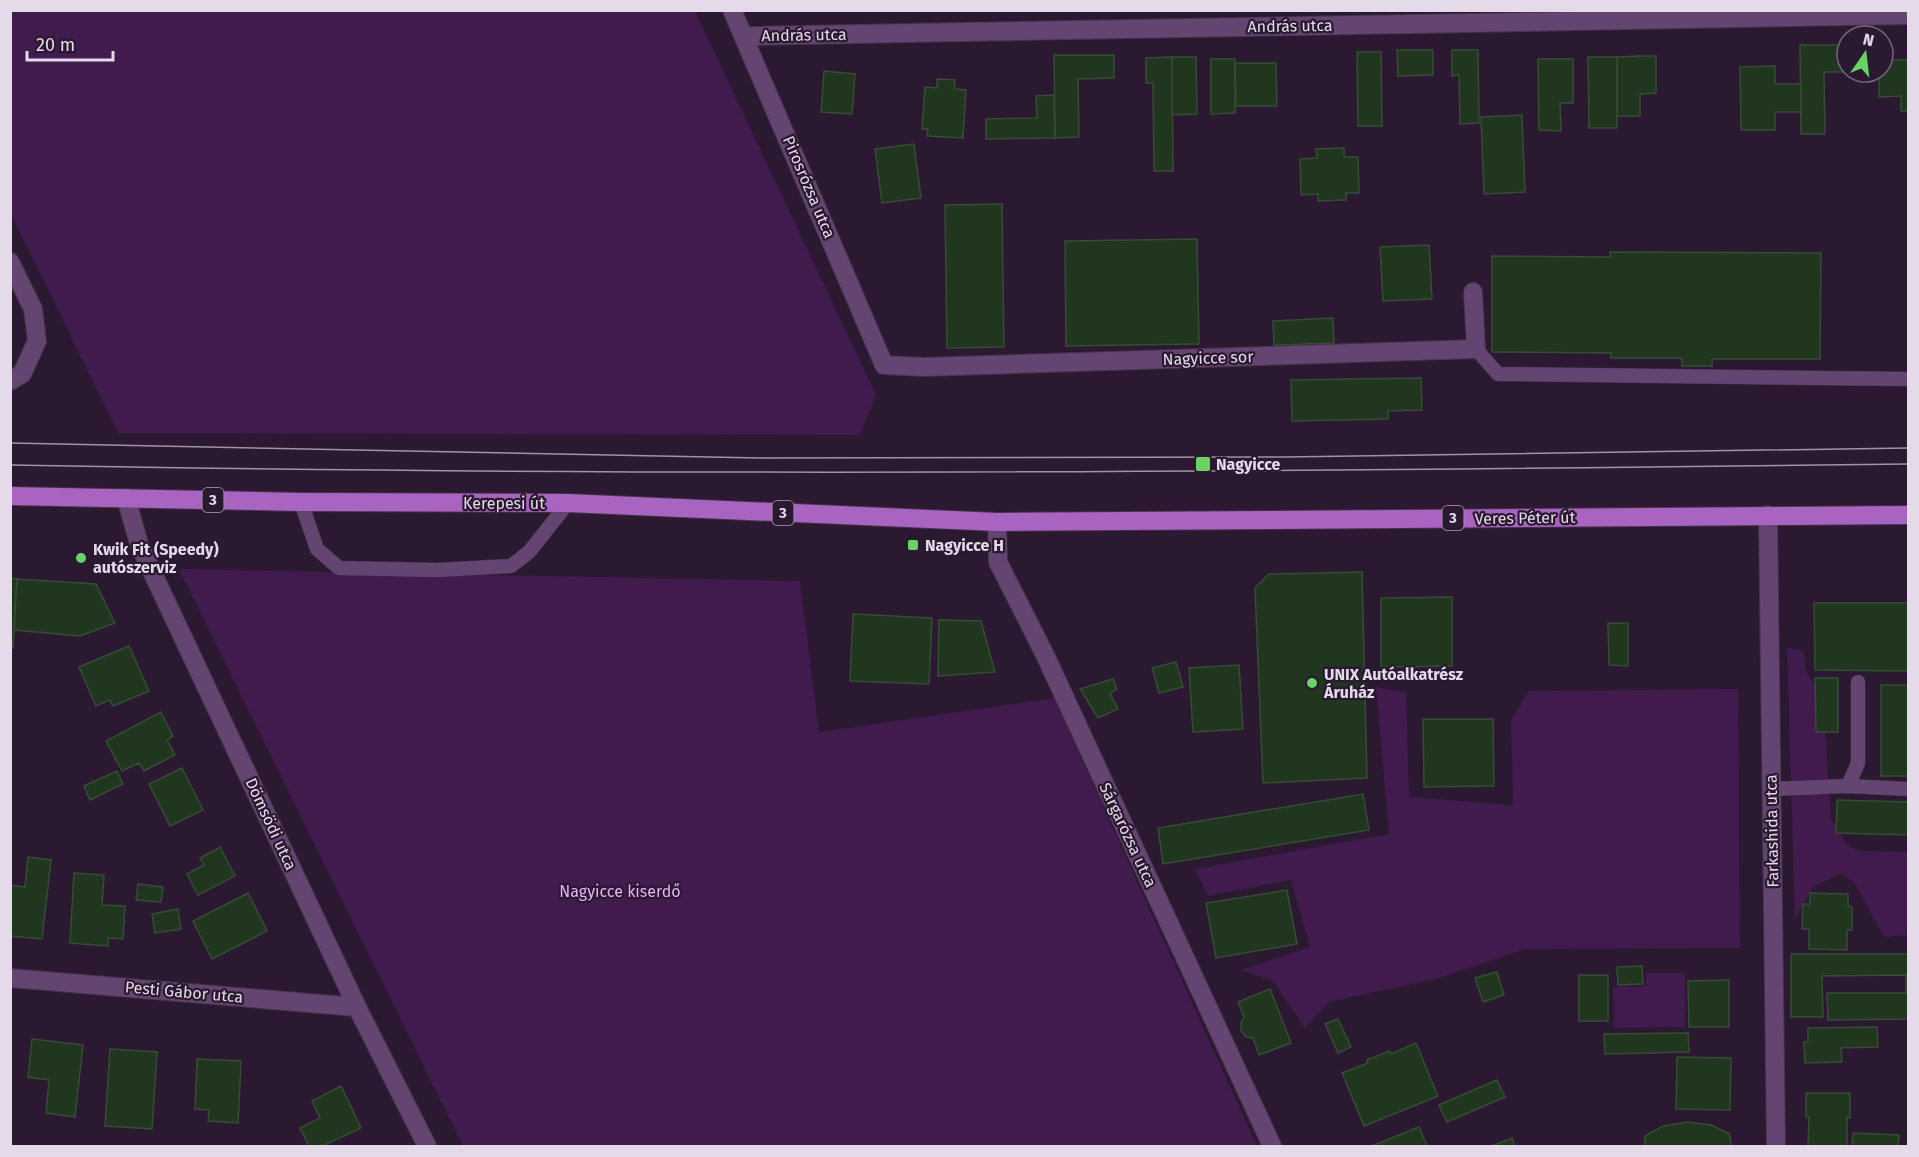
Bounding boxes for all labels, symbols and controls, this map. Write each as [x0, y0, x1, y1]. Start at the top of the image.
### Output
street label: András utca [1247, 16, 1333, 36]
scale bar [27, 24, 112, 62]
north arrow [1835, 24, 1895, 84]
street label: András utca [761, 25, 847, 45]
text: N [1861, 29, 1876, 50]
text: 20 m [36, 34, 75, 56]
street label: Pirosrózsa utca [779, 133, 839, 241]
street label: Nagyicce sor [1162, 347, 1255, 369]
marker: Nagyicce [1194, 455, 1212, 473]
place label: Nagyicce [1216, 455, 1281, 474]
road number: 3 [202, 488, 224, 512]
street label: Kerepesi út [463, 494, 545, 513]
road number: 3 [772, 501, 794, 525]
road number: 3 [1442, 506, 1464, 530]
street label: Veres Péter út [1475, 508, 1576, 528]
place label: Nagyicce H [925, 536, 1004, 555]
marker: Nagyicce H [906, 538, 920, 552]
place label: Kwik Fit (Speedy) autószerviz [93, 540, 219, 577]
marker: Kwik Fit (Speedy) autószerviz [74, 551, 88, 565]
place label: UNIX Autóalkatrész Áruház [1323, 665, 1464, 702]
marker: UNIX Autóalkatrész Áruház [1305, 676, 1319, 690]
street label: Farkashida utca [1762, 774, 1782, 888]
street label: Dömsödi utca [241, 775, 301, 873]
street label: Sárgarózsa utca [1095, 780, 1161, 890]
park label: Nagyicce kiserdő [559, 882, 681, 901]
street label: Pesti Gábor utca [124, 977, 244, 1007]

